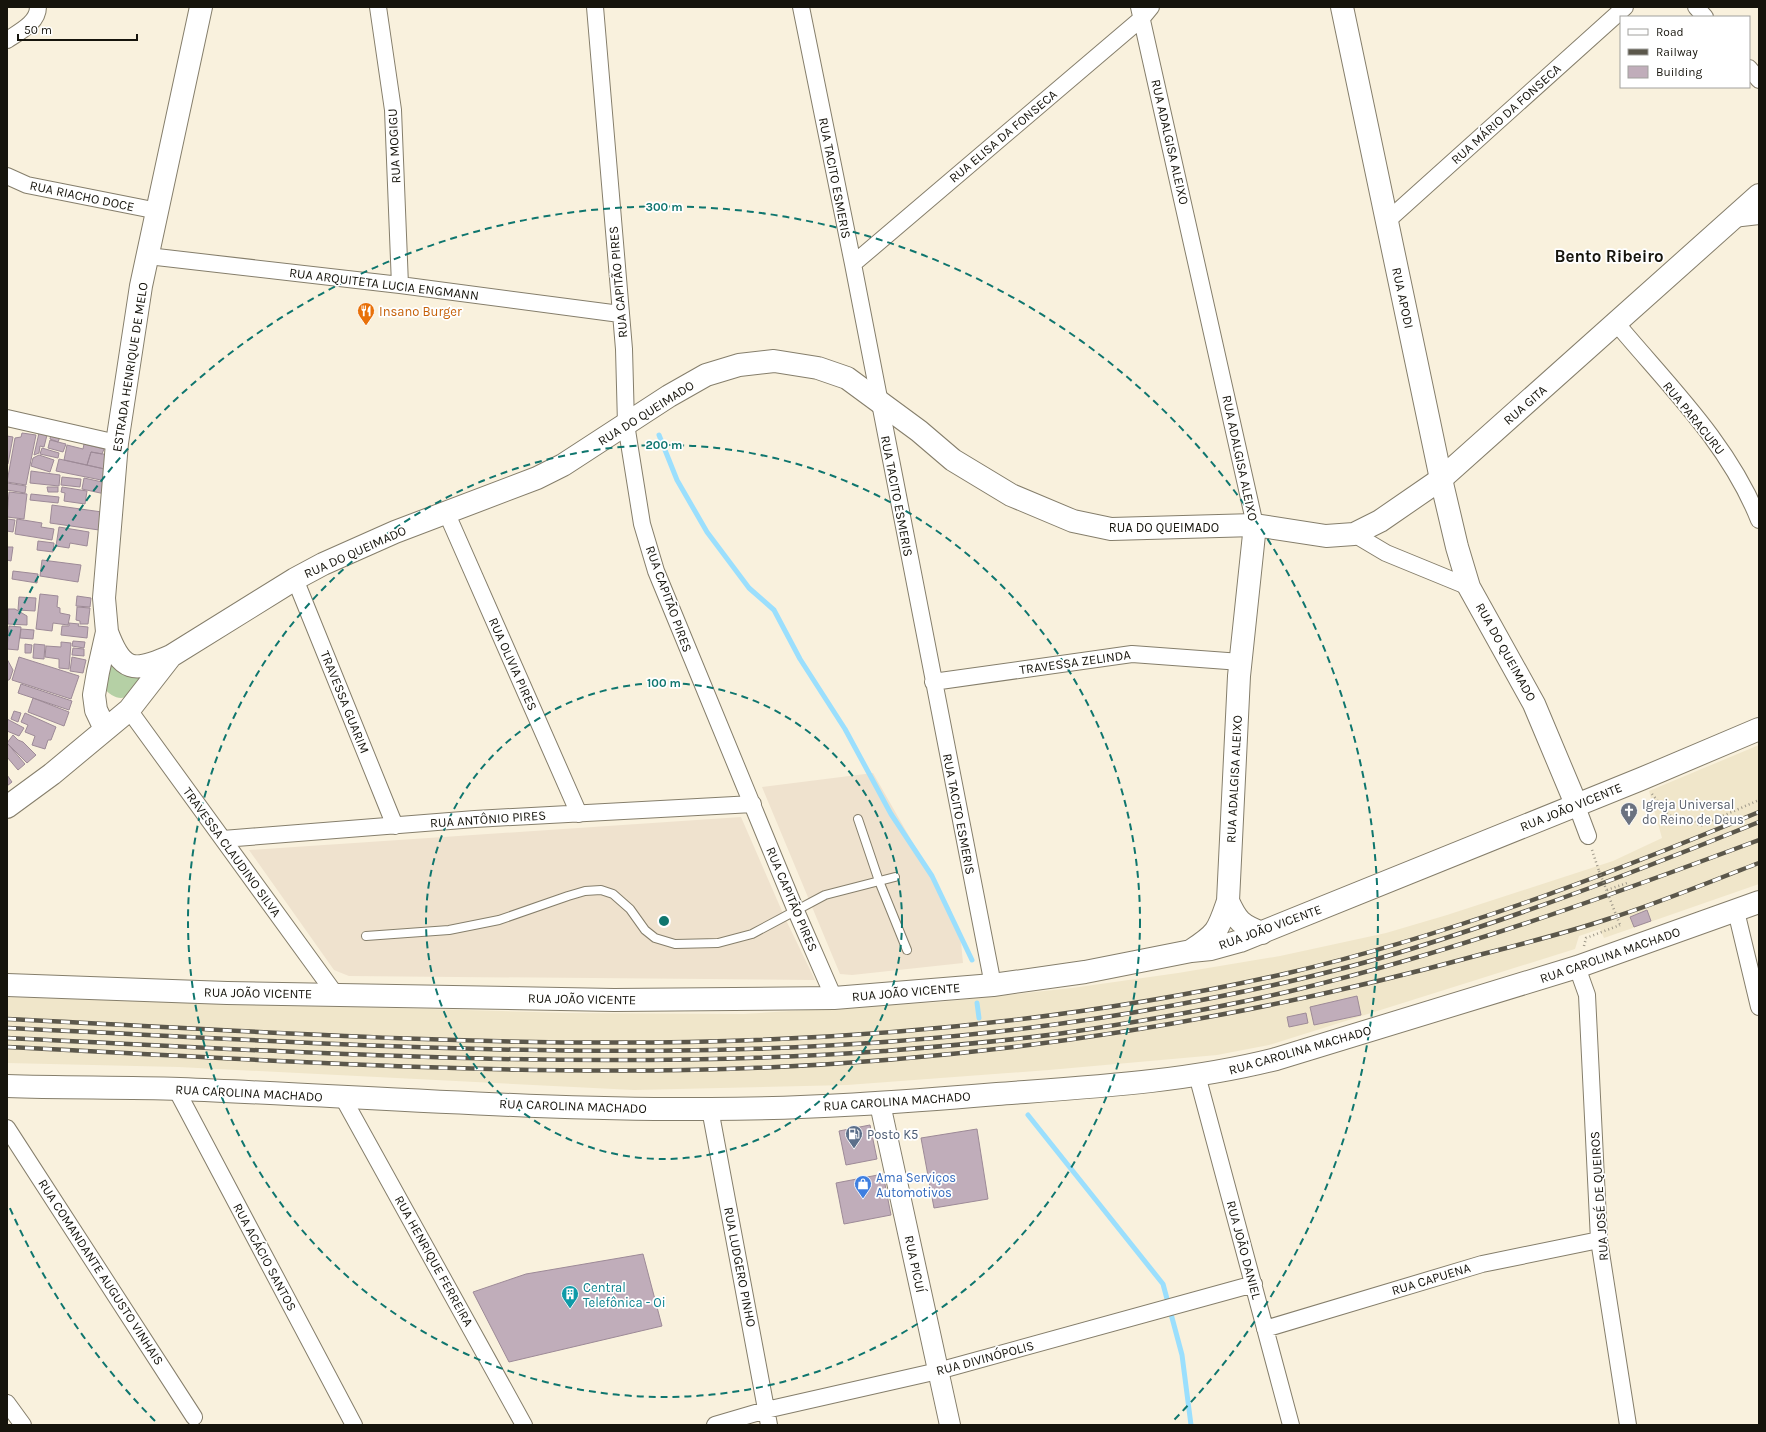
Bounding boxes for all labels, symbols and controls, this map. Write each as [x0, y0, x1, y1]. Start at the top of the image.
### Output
scale bar [18, 16, 137, 42]
legend [1620, 16, 1750, 88]
text: 50 m [24, 23, 52, 37]
text: Road [1656, 25, 1684, 39]
text: Railway [1656, 45, 1698, 59]
street label: RUA MÁRIO DA FONSECA [1447, 59, 1564, 167]
text: Building [1656, 65, 1703, 79]
street label: RUA ADALGISA ALEIXO [1148, 78, 1192, 206]
street label: RUA ELISA DA FONSECA [946, 86, 1060, 186]
street label: RUA MOGIGU [385, 108, 403, 184]
street label: RUA TACITO ESMERIS [816, 116, 854, 240]
street label: RUA RIACHO DOCE [28, 178, 136, 214]
text: 300 m [645, 200, 683, 214]
street label: RUA CAPITÃO PIRES [606, 225, 630, 339]
district label: Bento Ribeiro [1554, 246, 1664, 266]
street label: RUA ARQUITETA LUCIA ENGMANN [288, 265, 480, 303]
street label: RUA APODI [1389, 266, 1417, 330]
street label: ESTRADA HENRIQUE DE MELO [109, 281, 151, 453]
restaurant icon: Insano Burger [356, 301, 376, 326]
place label: Insano Burger [379, 304, 462, 319]
street label: RUA DO QUEIMADO [595, 377, 697, 449]
street label: RUA PARACURU [1660, 378, 1728, 458]
street label: RUA GITA [1500, 382, 1550, 428]
street label: RUA ADALGISA ALEIXO [1219, 394, 1261, 522]
street label: RUA TACITO ESMERIS [878, 434, 916, 558]
text: 200 m [646, 438, 682, 452]
street label: RUA DO QUEIMADO [1109, 520, 1219, 535]
street label: RUA DO QUEIMADO [302, 523, 408, 581]
street label: RUA CAPITÃO PIRES [643, 544, 695, 654]
street label: RUA DO QUEIMADO [1473, 600, 1539, 704]
street label: RUA OLIVIA PIRES [486, 615, 540, 713]
street label: TRAVESSA ZELINDA [1018, 647, 1132, 677]
street label: TRAVESSA GUARIM [318, 648, 372, 756]
text: 100 m [647, 676, 681, 690]
street label: RUA ADALGISA ALEIXO [1223, 715, 1245, 843]
street label: RUA TACITO ESMERIS [940, 752, 978, 876]
street label: RUA JOÃO VICENTE [1518, 780, 1624, 834]
street label: TRAVESSA CLAUDINO SILVA [180, 784, 284, 920]
place label: Igreja Universal do Reino de Deus [1642, 797, 1744, 827]
church icon: Igreja Universal do Reino de Deus [1619, 801, 1639, 826]
street label: RUA ANTÔNIO PIRES [429, 806, 547, 831]
street label: RUA CAPITÃO PIRES [763, 844, 821, 954]
street label: RUA JOÃO VICENTE [1216, 901, 1324, 953]
centre of rings [657, 914, 671, 928]
street label: RUA CAROLINA MACHADO [1538, 924, 1682, 986]
street label: RUA JOÃO VICENTE [851, 980, 961, 1004]
street label: RUA JOÃO VICENTE [204, 985, 312, 1001]
street label: RUA JOÃO VICENTE [528, 991, 636, 1007]
street label: RUA CAROLINA MACHADO [1227, 1022, 1373, 1078]
street label: RUA CAROLINA MACHADO [175, 1082, 323, 1104]
street label: RUA CAROLINA MACHADO [823, 1088, 971, 1114]
street label: RUA CAROLINA MACHADO [499, 1096, 647, 1116]
fuel station icon: Posto K5 [844, 1124, 864, 1149]
place label: Posto K5 [867, 1127, 918, 1142]
street label: RUA JOSÉ DE QUEIROS [1585, 1131, 1611, 1262]
place label: Ama Serviços Automotivos [876, 1170, 956, 1200]
shop icon: Ama Serviços Automotivos [853, 1174, 873, 1199]
street label: RUA COMANDANTE AUGUSTO VINHAIS [35, 1176, 167, 1368]
street label: RUA HENRIQUE FERREIRA [392, 1193, 477, 1329]
street label: RUA JOÃO DANIEL [1224, 1199, 1264, 1301]
street label: RUA ACÁCIO SANTOS [230, 1200, 302, 1313]
street label: RUA LUDGERO PINHO [721, 1206, 759, 1328]
street label: RUA PICUÍ [902, 1234, 930, 1294]
street label: RUA CAPUENA [1390, 1260, 1473, 1298]
place label: Central Telefônica - Oi [583, 1280, 666, 1310]
building icon: Central Telefônica - Oi [560, 1284, 580, 1309]
street label: RUA DIVINÓPOLIS [934, 1337, 1036, 1378]

